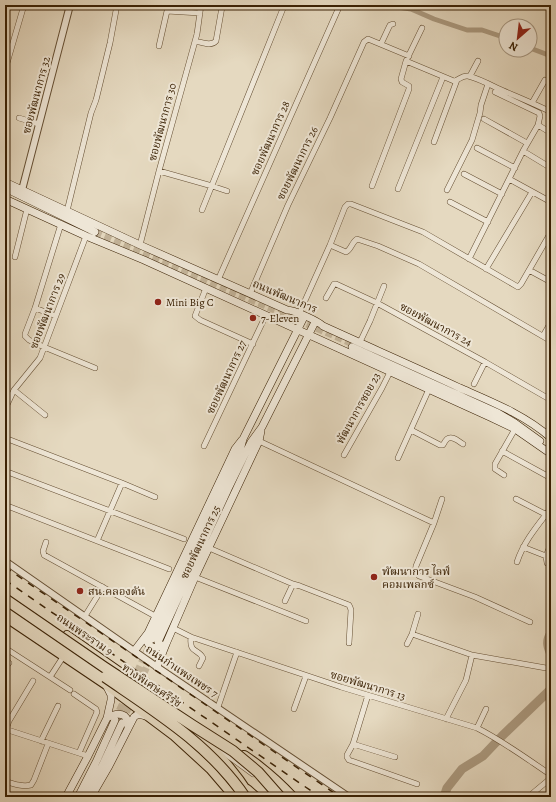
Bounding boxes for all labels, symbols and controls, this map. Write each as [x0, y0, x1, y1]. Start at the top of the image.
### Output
north arrow [498, 18, 538, 58]
text: N [506, 38, 521, 55]
street label: ซอยพัฒนาการ 32 [19, 55, 54, 135]
street label: ซอยพัฒนาการ 30 [145, 81, 180, 163]
street label: ซอยพัฒนาการ 28 [247, 99, 294, 178]
street label: ซอยพัฒนาการ 26 [273, 124, 322, 202]
street label: ซอยพัฒนาการ 29 [26, 271, 69, 351]
street label: ถนนพัฒนาการ [250, 276, 320, 317]
place label: Mini Big C [166, 295, 214, 310]
marker: Mini Big C [153, 297, 163, 307]
street label: ซอยพัฒนาการ 24 [397, 299, 475, 350]
place label: 7-Eleven [261, 311, 299, 326]
marker: 7-Eleven [248, 313, 258, 323]
street label: ซอยพัฒนาการ 27 [203, 338, 250, 416]
street label: พัฒนาการซอย 23 [333, 370, 384, 447]
street label: ซอยพัฒนาการ 25 [177, 503, 224, 581]
place label: พัฒนาการ ไลฟ์ คอมเพลกซ์ [382, 564, 450, 592]
marker: พัฒนาการ ไลฟ์ คอมเพลกซ์ [369, 572, 379, 582]
place label: สน.คลองตัน [88, 584, 145, 599]
marker: สน.คลองตัน [75, 586, 85, 596]
street label: ถนนพระราม 9 [54, 610, 116, 659]
street label: ถนนกำแพงเพชร 7 [143, 642, 221, 701]
street label: ทางพิเศษศรีรัช [119, 660, 185, 711]
street label: ซอยพัฒนาการ 13 [328, 667, 407, 704]

